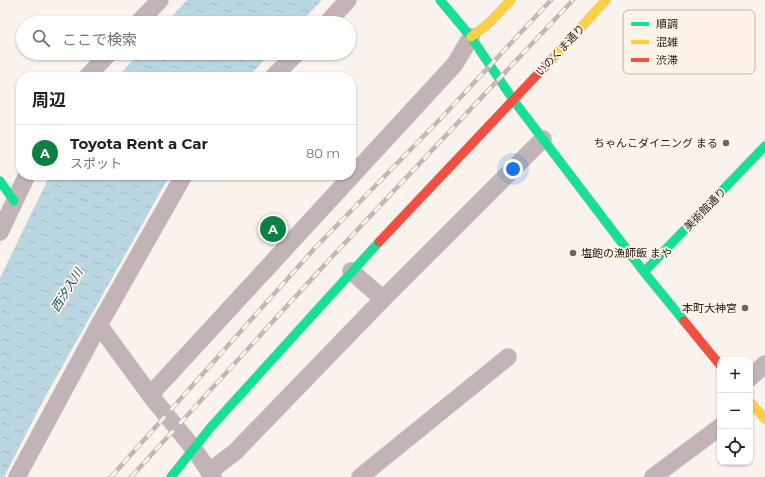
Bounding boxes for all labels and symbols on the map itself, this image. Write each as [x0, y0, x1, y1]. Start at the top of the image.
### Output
legend [623, 10, 755, 74]
text: 順調 [656, 17, 678, 31]
street label: いのくま通り [532, 21, 588, 79]
text: 混雑 [656, 35, 678, 49]
text: 渋滞 [656, 53, 678, 67]
place label: ちゃんこダイニング まる [594, 136, 718, 150]
marker: ちゃんこダイニング まる [721, 138, 731, 148]
your location [503, 159, 523, 179]
street label: 美術館通り [681, 184, 729, 234]
pin: A [260, 214, 286, 244]
place label: 塩飽の漁師飯 まや [581, 246, 672, 260]
marker: 塩飽の漁師飯 まや [568, 248, 578, 258]
water label: 西汐入川 [47, 264, 87, 314]
place label: 本町大神宮 [682, 301, 737, 315]
marker: 本町大神宮 [740, 303, 750, 313]

